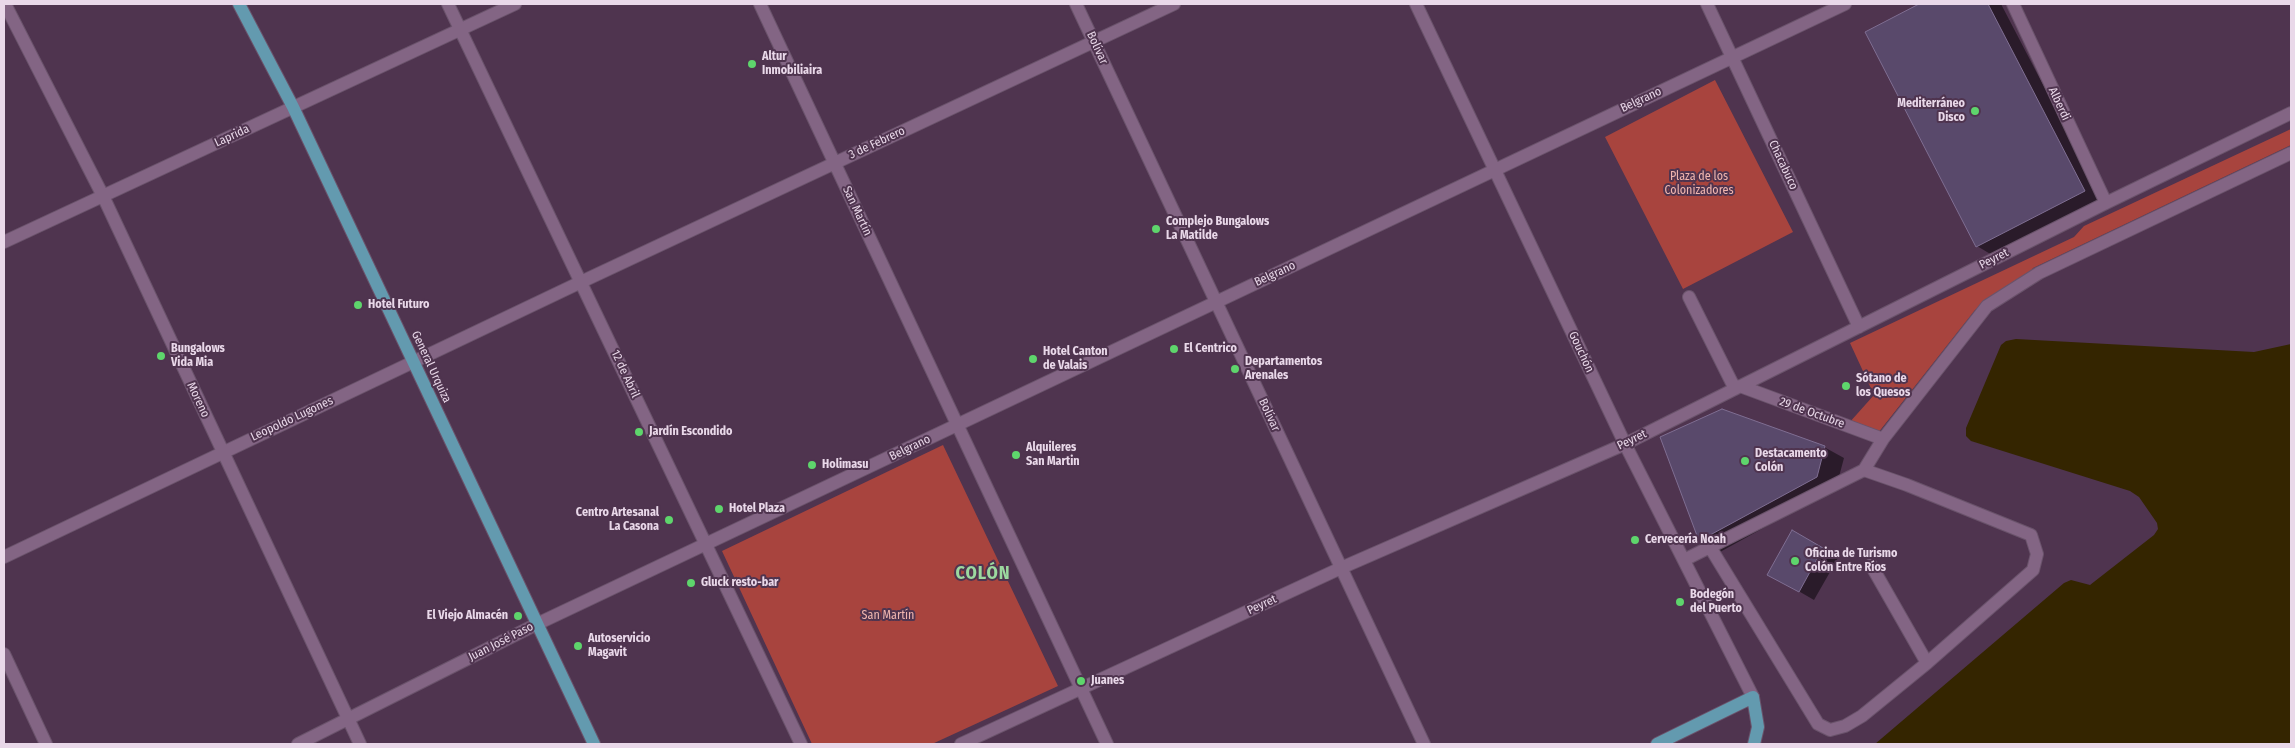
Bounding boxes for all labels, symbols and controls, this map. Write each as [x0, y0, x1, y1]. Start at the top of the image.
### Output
street label: Bolívar [1083, 29, 1111, 67]
place label: Altur Inmobiliaira [762, 50, 822, 78]
marker: Altur Inmobiliaira [746, 58, 758, 70]
street label: Belgrano [1618, 84, 1664, 116]
street label: Alberdi [2045, 85, 2073, 123]
place label: Mediterráneo Disco [1897, 97, 1965, 125]
marker: Mediterráneo Disco [1969, 105, 1981, 117]
street label: Laprida [212, 122, 252, 150]
street label: 3 de Febrero [847, 124, 907, 162]
street label: Chacabuco [1765, 138, 1801, 192]
park label: Plaza de los Colonizadores [1664, 170, 1734, 198]
street label: San Martín [839, 184, 875, 238]
place label: Complejo Bungalows La Matilde [1166, 215, 1269, 243]
marker: Complejo Bungalows La Matilde [1150, 223, 1162, 235]
street label: Peyret [1977, 246, 2011, 272]
street label: Belgrano [1252, 258, 1298, 290]
place label: Hotel Futuro [368, 298, 429, 312]
marker: Hotel Futuro [352, 299, 364, 311]
street label: General Urquiza [408, 329, 454, 405]
street label: Gouchón [1565, 329, 1597, 375]
place label: Bungalows Vida Mia [171, 342, 225, 370]
place label: El Centrico [1184, 342, 1237, 356]
marker: El Centrico [1168, 343, 1180, 355]
place label: Hotel Canton de Valais [1043, 345, 1108, 373]
street label: 12 de Abril [608, 348, 642, 400]
marker: Bungalows Vida Mia [155, 350, 167, 362]
marker: Hotel Canton de Valais [1027, 353, 1039, 365]
place label: Departamentos Arenales [1245, 355, 1322, 383]
marker: Departamentos Arenales [1229, 363, 1241, 375]
place label: Sótano de los Quesos [1856, 372, 1910, 400]
street label: Moreno [184, 380, 212, 420]
marker: Sótano de los Quesos [1840, 380, 1852, 392]
street label: Leopoldo Lugones [249, 394, 335, 444]
street label: 29 de Octubre [1778, 395, 1846, 431]
street label: Bolívar [1255, 396, 1283, 434]
place label: Jardín Escondido [649, 425, 732, 439]
marker: Jardín Escondido [633, 426, 645, 438]
street label: Peyret [1615, 427, 1649, 453]
street label: Belgrano [887, 432, 933, 464]
place label: Alquileres San Martin [1026, 441, 1080, 469]
place label: Destacamento Colón [1755, 447, 1827, 475]
marker: Alquileres San Martin [1010, 449, 1022, 461]
marker: Destacamento Colón [1739, 455, 1751, 467]
place label: Holimasu [822, 458, 869, 472]
marker: Holimasu [806, 459, 818, 471]
place label: Hotel Plaza [729, 502, 785, 516]
marker: Hotel Plaza [713, 503, 725, 515]
place label: Centro Artesanal La Casona [576, 506, 659, 534]
marker: Centro Artesanal La Casona [663, 514, 675, 526]
place label: Cervecería Noah [1645, 533, 1726, 547]
marker: Cervecería Noah [1629, 534, 1641, 546]
place label: Oficina de Turismo Colón Entre Ríos [1805, 547, 1897, 575]
marker: Oficina de Turismo Colón Entre Ríos [1789, 555, 1801, 567]
district label: COLÓN [955, 563, 1011, 585]
place label: Gluck resto-bar [701, 576, 779, 590]
marker: Gluck resto-bar [685, 577, 697, 589]
place label: Bodegón del Puerto [1690, 588, 1742, 616]
street label: Peyret [1245, 592, 1279, 618]
marker: Bodegón del Puerto [1674, 596, 1686, 608]
place label: El Viejo Almacén [427, 609, 508, 623]
park label: San Martín [862, 609, 914, 623]
marker: El Viejo Almacén [512, 610, 524, 622]
street label: Juan José Paso [466, 619, 536, 665]
place label: Autoservicio Magavit [588, 632, 650, 660]
marker: Autoservicio Magavit [572, 640, 584, 652]
place label: Juanes [1091, 674, 1124, 688]
marker: Juanes [1075, 675, 1087, 687]

